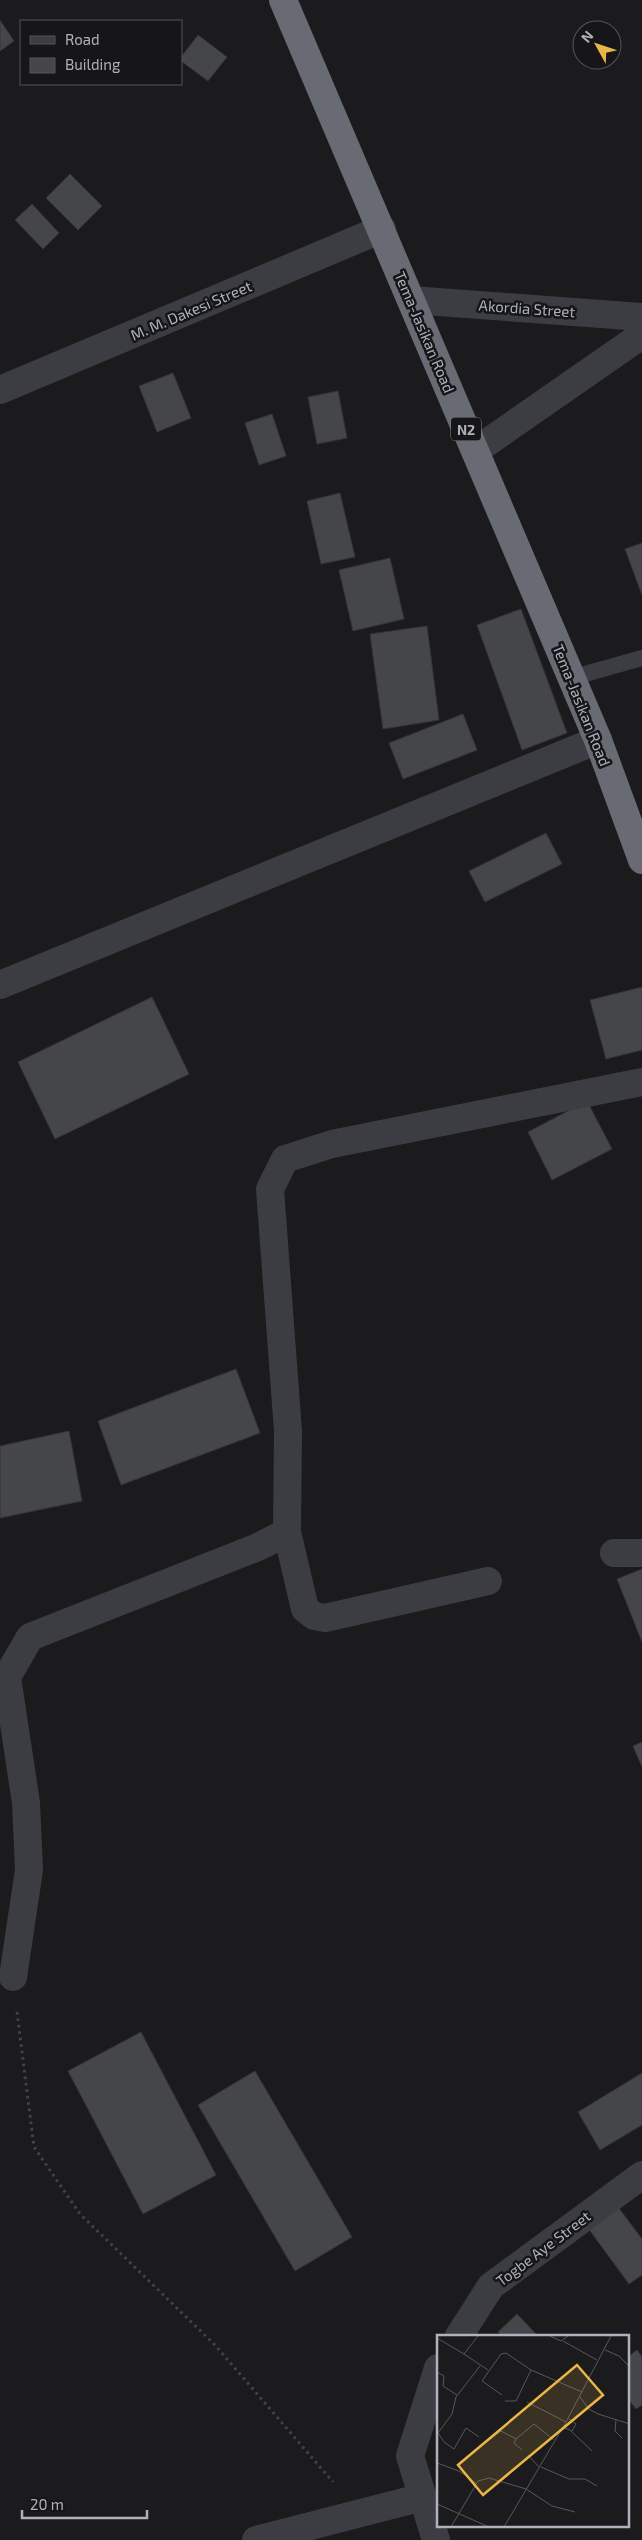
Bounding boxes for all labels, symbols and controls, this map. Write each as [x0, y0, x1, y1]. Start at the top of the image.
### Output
legend [20, 20, 182, 85]
north arrow [572, 20, 622, 70]
text: N [577, 27, 596, 46]
text: Road [65, 30, 100, 48]
text: Building [65, 55, 121, 73]
street label: Tema-Jasikan Road [391, 269, 459, 395]
street label: M. M. Dakesi Street [128, 276, 255, 344]
street label: Akordia Street [478, 296, 576, 320]
road number: N2 [451, 418, 481, 440]
street label: Tema-Jasikan Road [549, 641, 615, 769]
street label: Togbe Aye Street [492, 2206, 594, 2289]
inset map [437, 2335, 630, 2528]
scale bar [22, 2488, 148, 2520]
text: 20 m [30, 2495, 64, 2513]

